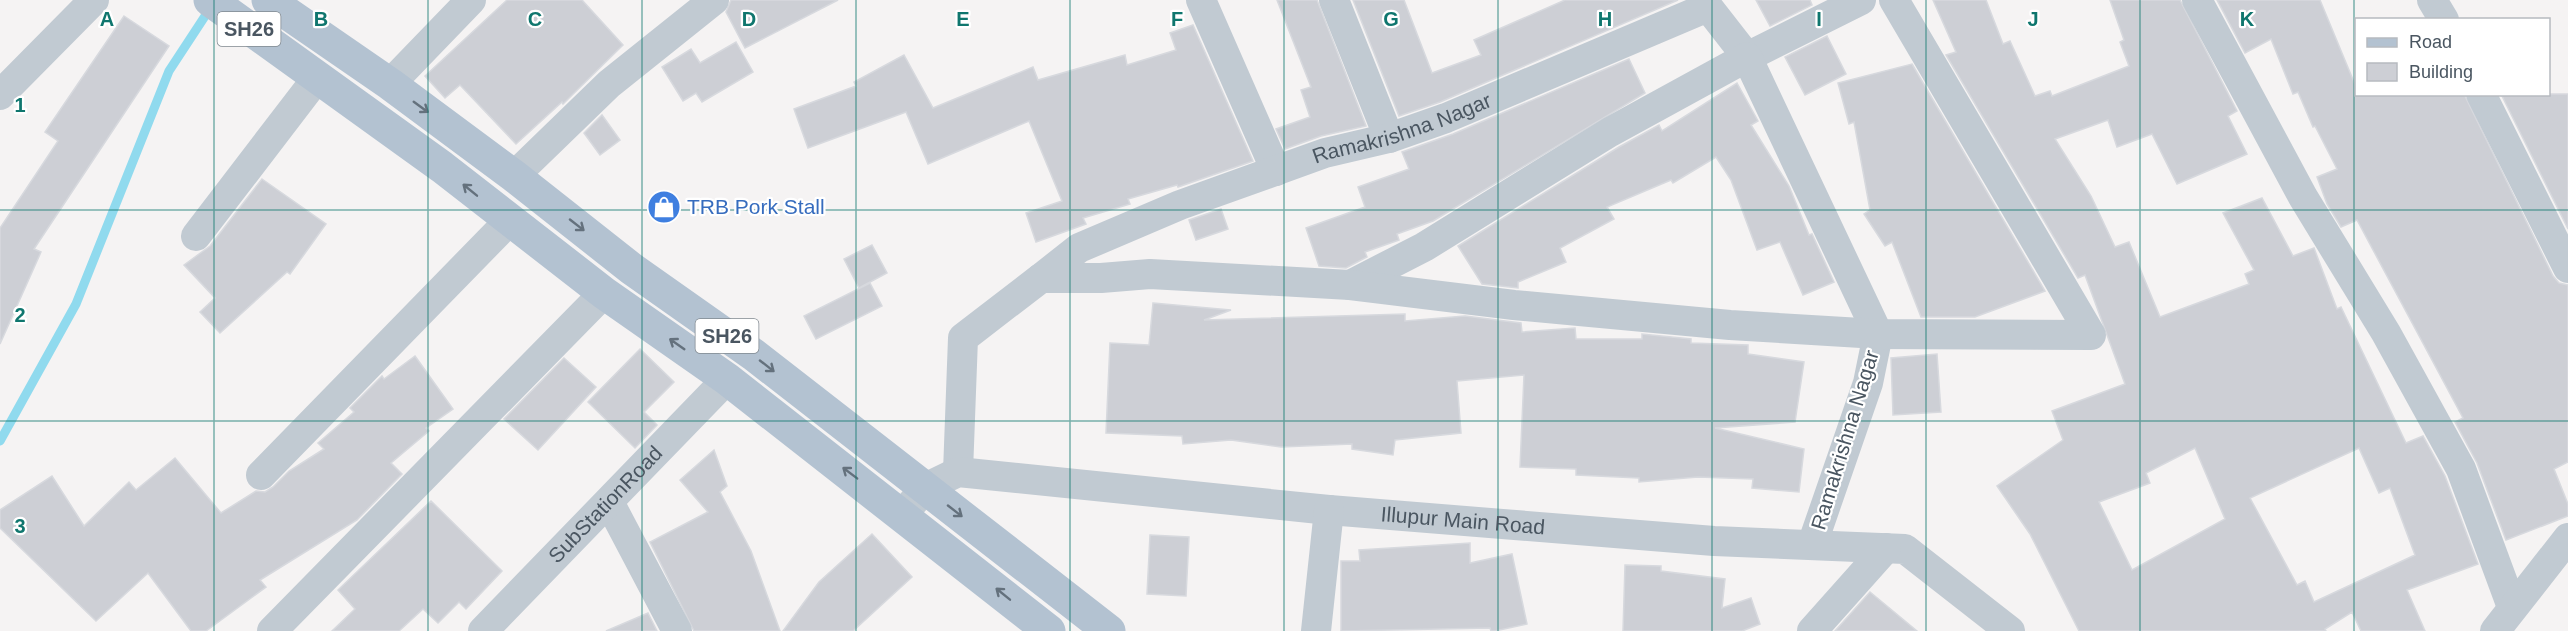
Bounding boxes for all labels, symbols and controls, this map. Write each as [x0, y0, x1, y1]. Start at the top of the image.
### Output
text: A [100, 8, 114, 30]
text: B [314, 8, 328, 30]
text: C [528, 8, 542, 30]
text: D [742, 8, 756, 30]
text: E [956, 8, 970, 30]
text: F [1171, 8, 1183, 30]
text: G [1383, 8, 1399, 30]
text: H [1598, 8, 1612, 30]
text: I [1816, 8, 1822, 30]
text: J [2027, 8, 2039, 30]
text: K [2240, 8, 2255, 30]
road number: SH26 [218, 12, 280, 46]
legend [2355, 18, 2550, 96]
text: Road [2409, 32, 2452, 52]
text: Building [2409, 62, 2473, 82]
street label: Ramakrishna Nagar [1309, 88, 1495, 168]
text: 1 [14, 94, 26, 116]
one-way arrow [413, 101, 429, 114]
one-way arrow [463, 184, 479, 197]
shop icon: TRB Pork Stall [646, 189, 682, 225]
place label: TRB Pork Stall [687, 195, 825, 218]
one-way arrow [568, 219, 584, 232]
text: 2 [14, 304, 26, 326]
road number: SH26 [696, 319, 758, 353]
one-way arrow [670, 338, 686, 350]
street label: Ramakrishna Nagar [1806, 347, 1883, 533]
one-way arrow [759, 359, 775, 372]
street label: SubStationRoad [544, 441, 667, 567]
one-way arrow [843, 467, 859, 480]
street label: Illupur Main Road [1380, 502, 1546, 538]
one-way arrow [946, 505, 962, 518]
text: 3 [14, 515, 26, 537]
one-way arrow [995, 588, 1011, 601]

